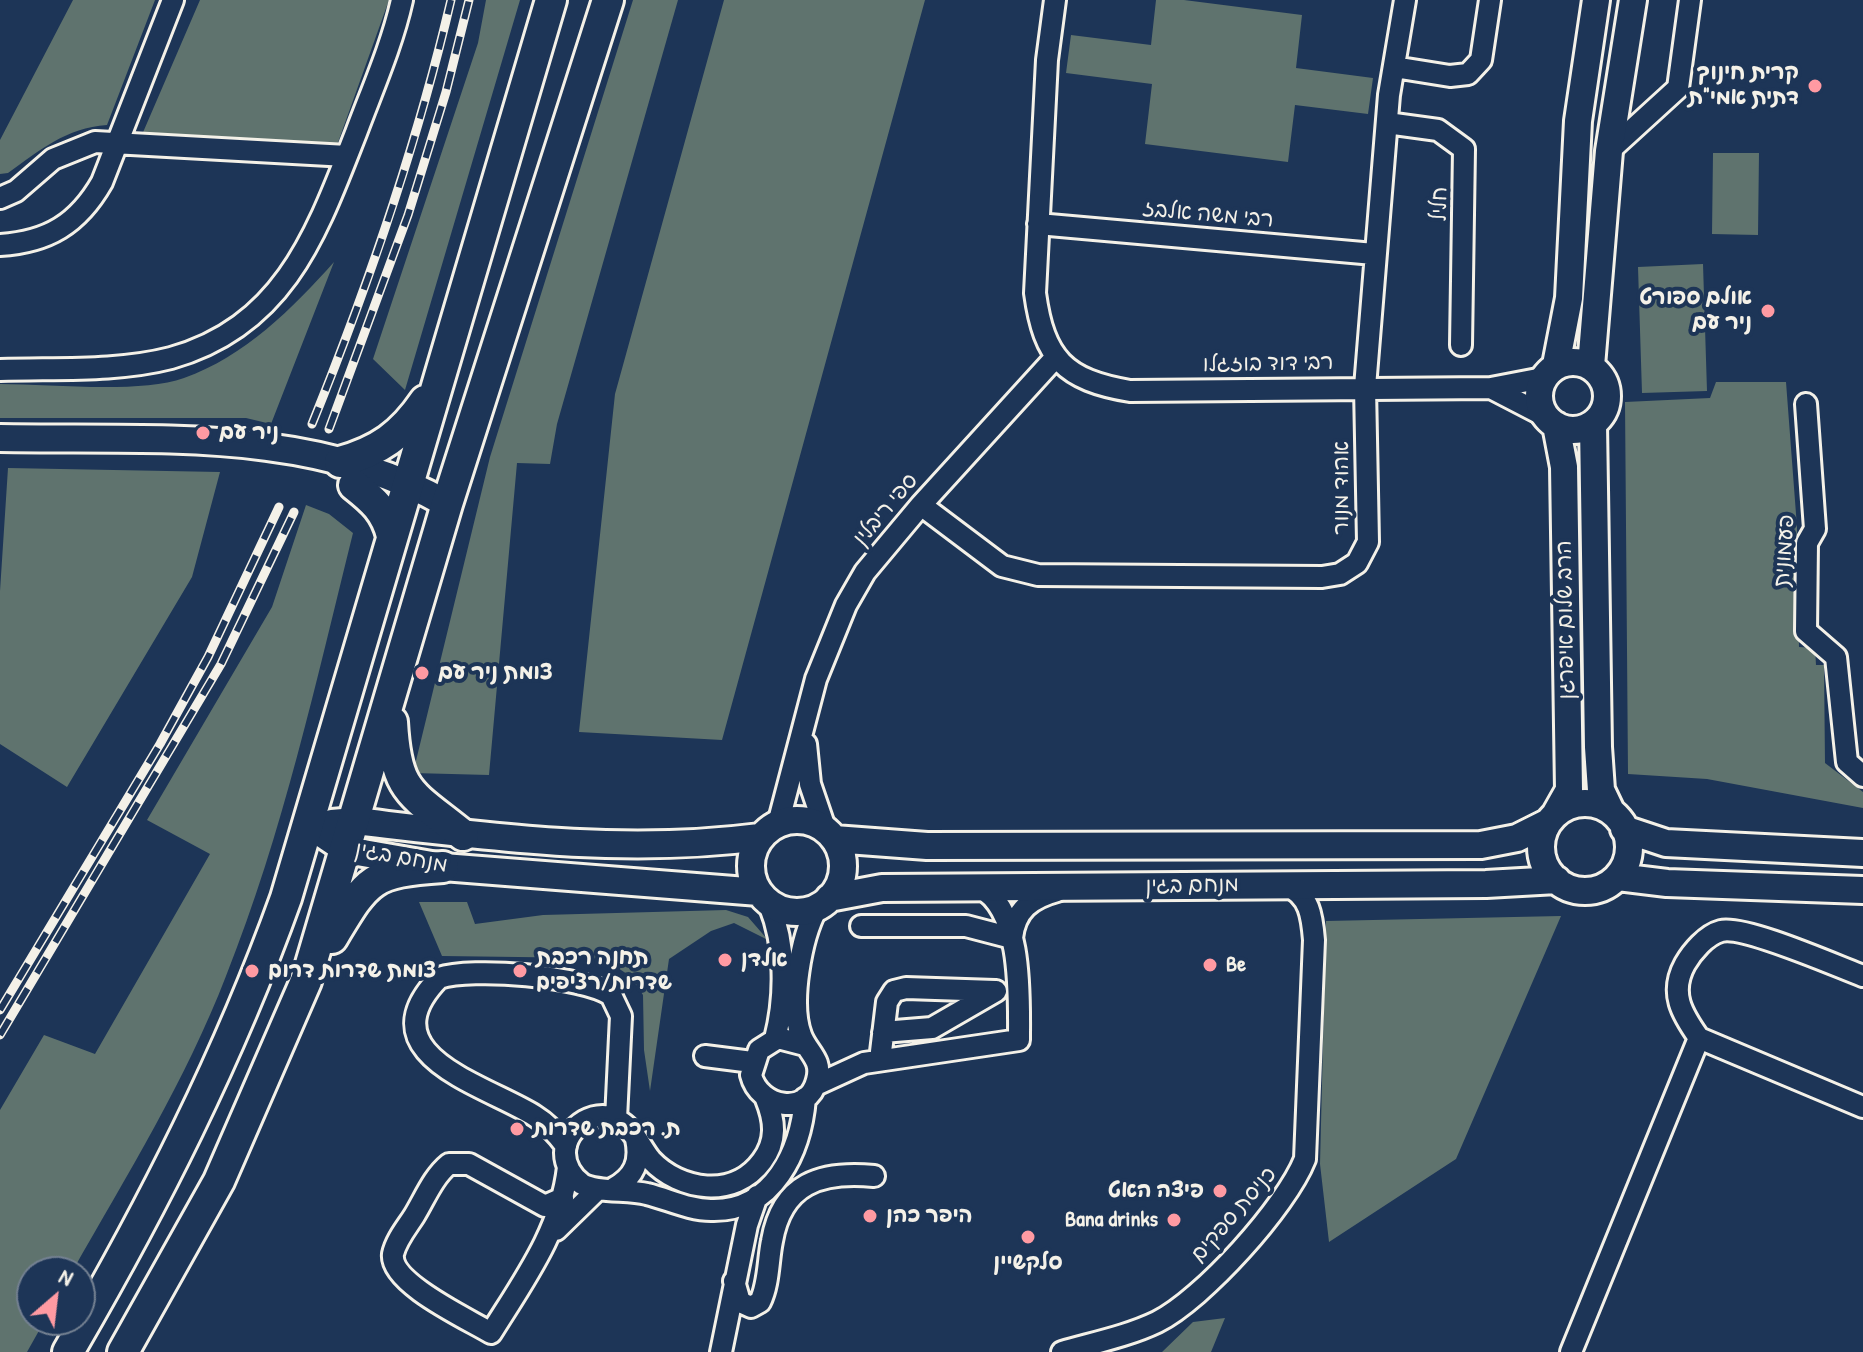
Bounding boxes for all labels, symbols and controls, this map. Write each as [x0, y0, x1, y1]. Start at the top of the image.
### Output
place label: קרית חינוך דתית אמי"ת [1688, 60, 1799, 112]
marker: קרית חינוך דתית אמי"ת [1806, 77, 1824, 95]
street label: חליל [1426, 186, 1454, 222]
street label: רבי משה אלבז [1141, 196, 1275, 234]
place label: אולם ספורט ניר עם [1639, 285, 1752, 336]
marker: אולם ספורט ניר עם [1759, 302, 1777, 320]
street label: רבי דוד בוזגלו [1202, 350, 1334, 378]
place label: ניר עם [219, 420, 279, 446]
marker: ניר עם [194, 424, 212, 442]
street label: אהוד מנור [1329, 441, 1355, 535]
street label: ספי ריבלין [848, 468, 924, 552]
street label: פעמונית [1769, 514, 1801, 588]
street label: הרב שלום איפרגן [1551, 540, 1581, 700]
place label: צומת ניר עם [438, 660, 553, 686]
marker: צומת ניר עם [413, 664, 431, 682]
street label: מנחם בגין [353, 837, 449, 879]
street label: מנחם בגין [1145, 872, 1239, 900]
place label: תחנה רכבת שדרות/רציפים [536, 945, 672, 996]
place label: אלדן [741, 947, 788, 973]
marker: אלדן [716, 951, 734, 969]
place label: Be [1226, 952, 1246, 978]
marker: Be [1201, 956, 1219, 974]
place label: צומת שדרות דרום [268, 958, 436, 984]
marker: צומת שדרות דרום [243, 962, 261, 980]
marker: תחנה רכבת שדרות/רציפים [511, 962, 529, 980]
place label: ת. רכבת שדרות [533, 1116, 681, 1142]
marker: ת. רכבת שדרות [508, 1120, 526, 1138]
street label: כניסת ספקים [1185, 1162, 1283, 1268]
place label: פיצה האט [1108, 1178, 1204, 1204]
marker: פיצה האט [1211, 1182, 1229, 1200]
place label: היפר כהן [886, 1203, 973, 1229]
marker: היפר כהן [861, 1207, 879, 1225]
place label: Bana drinks [1065, 1207, 1158, 1233]
marker: Bana drinks [1165, 1211, 1183, 1229]
marker: סלקשיין [1019, 1228, 1037, 1246]
place label: סלקשיין [993, 1250, 1063, 1276]
north arrow [16, 1256, 96, 1336]
text: N [54, 1261, 79, 1293]

